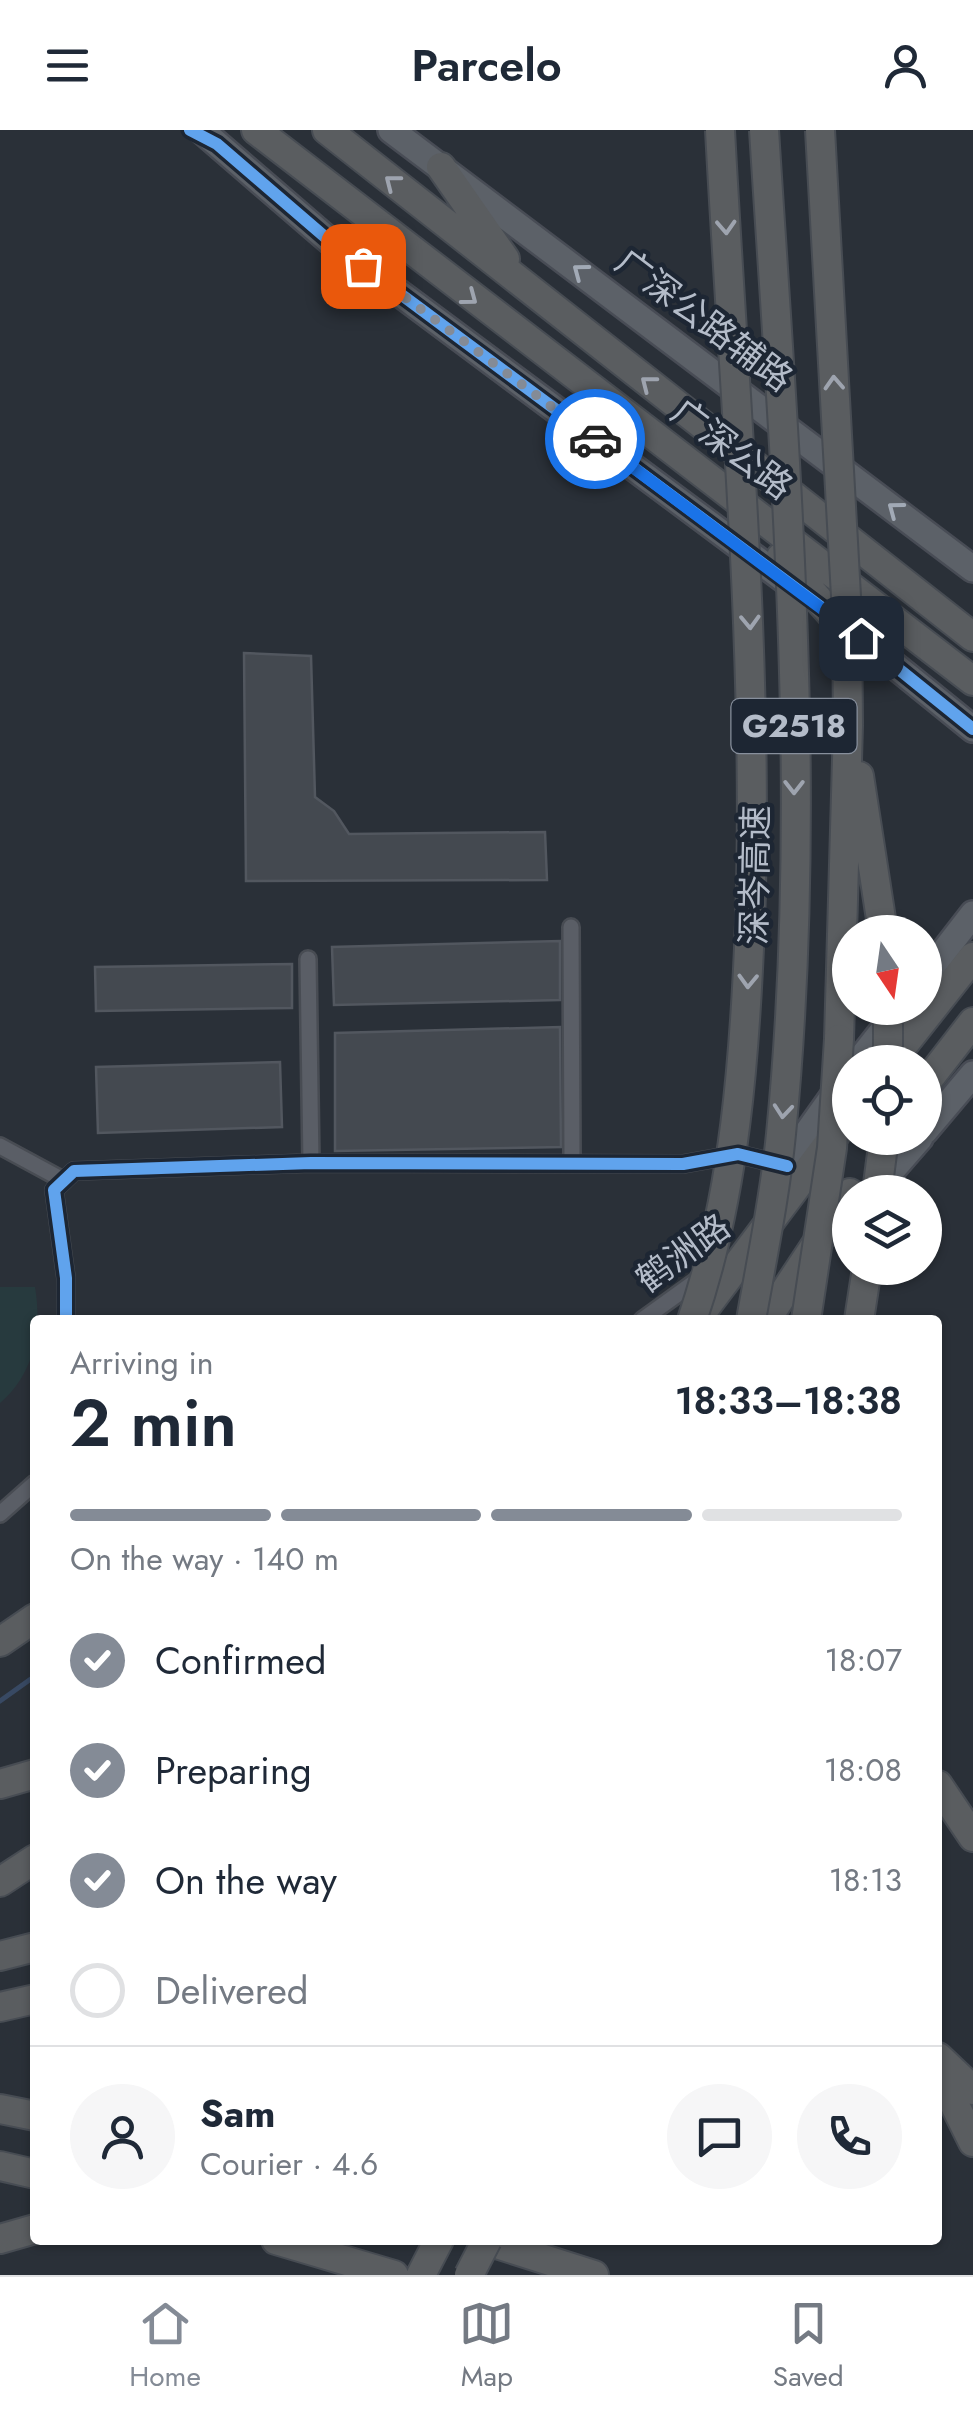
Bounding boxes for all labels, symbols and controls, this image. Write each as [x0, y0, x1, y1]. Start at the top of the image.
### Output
text: Parcelo [411, 33, 562, 98]
icon: menu [40, 38, 95, 93]
icon: person [878, 38, 933, 93]
one-way arrow [386, 176, 404, 194]
one-way arrow [715, 220, 736, 236]
pin [321, 224, 406, 309]
street label: 广深公路辅路 [605, 237, 803, 403]
icon: bag [336, 239, 391, 294]
one-way arrow [573, 266, 591, 283]
one-way arrow [459, 286, 477, 303]
one-way arrow [824, 375, 845, 391]
one-way arrow [641, 377, 659, 395]
street label: 广深公路 [661, 387, 803, 511]
courier [545, 389, 645, 489]
icon: car [568, 412, 623, 467]
one-way arrow [889, 504, 907, 521]
pin [819, 596, 904, 681]
icon: home [834, 611, 889, 666]
one-way arrow [739, 614, 760, 630]
road number: G2518 [732, 699, 856, 753]
one-way arrow [783, 780, 805, 795]
street label: 深岑高速 [729, 805, 781, 945]
north arrow [832, 915, 942, 1025]
map controls [832, 915, 942, 1285]
one-way arrow [737, 974, 758, 990]
button: locate [832, 1045, 942, 1155]
one-way arrow [772, 1104, 794, 1120]
button: layers [832, 1175, 942, 1285]
street label: 鹤洲路 [626, 1202, 740, 1304]
text: Arriving in [70, 1340, 214, 1386]
text: 18:33–18:38 [675, 1373, 902, 1428]
text: 2 min [70, 1376, 237, 1470]
text: On the way · 140 m [70, 1536, 339, 1582]
icon: check [70, 1633, 125, 1688]
text: Confirmed [155, 1633, 326, 1688]
text: 18:07 [825, 1637, 902, 1683]
icon: check [70, 1743, 125, 1798]
text: Preparing [155, 1743, 312, 1798]
text: 18:08 [824, 1747, 902, 1793]
icon: check [70, 1853, 125, 1908]
text: On the way [155, 1853, 337, 1908]
text: 18:13 [829, 1857, 902, 1903]
text: Delivered [155, 1963, 308, 2018]
button: person [70, 2084, 175, 2189]
button: chat [667, 2084, 772, 2189]
button: phone [797, 2084, 902, 2189]
text: Sam [200, 2086, 275, 2141]
text: Courier · 4.6 [200, 2141, 378, 2187]
tab: Home [129, 2296, 201, 2397]
tab: Map [459, 2296, 514, 2397]
tab: Saved [773, 2296, 844, 2397]

